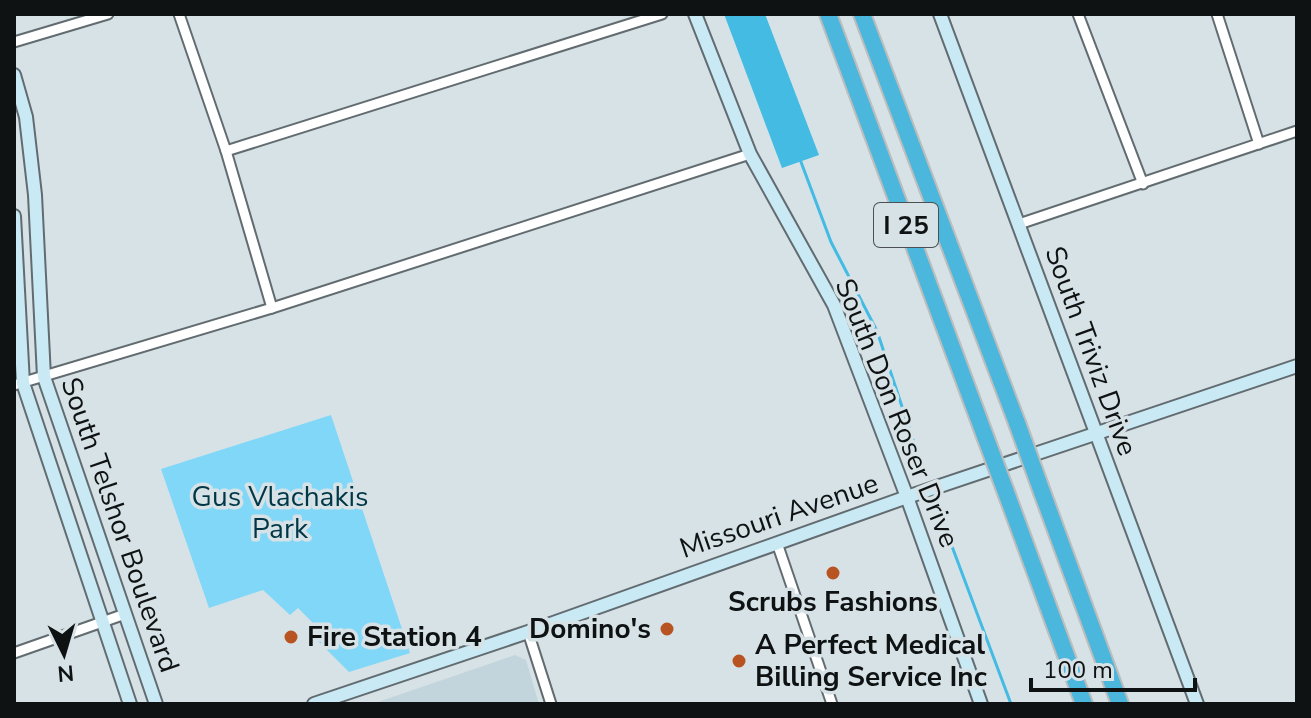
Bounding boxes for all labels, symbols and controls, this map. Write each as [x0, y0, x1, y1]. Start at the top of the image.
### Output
road number: I 25 [874, 203, 938, 247]
street label: South Triviz Drive [1036, 241, 1146, 461]
street label: South Don Roser Drive [826, 273, 968, 553]
street label: South Telshor Boulevard [52, 372, 188, 678]
street label: Missouri Avenue [675, 464, 883, 568]
park label: Gus Vlachakis Park [192, 478, 368, 548]
marker: Scrubs Fashions [824, 564, 842, 582]
place label: Scrubs Fashions [728, 583, 938, 621]
place label: Domino's [529, 610, 651, 648]
north arrow [24, 614, 104, 694]
place label: Fire Station 4 [307, 618, 482, 656]
marker: Domino's [658, 620, 676, 638]
place label: A Perfect Medical Billing Service Inc [755, 626, 987, 696]
marker: Fire Station 4 [282, 628, 300, 646]
scale bar [1031, 642, 1195, 692]
marker: A Perfect Medical Billing Service Inc [730, 652, 748, 670]
text: 100 m [1043, 654, 1113, 686]
text: N [56, 657, 75, 689]

